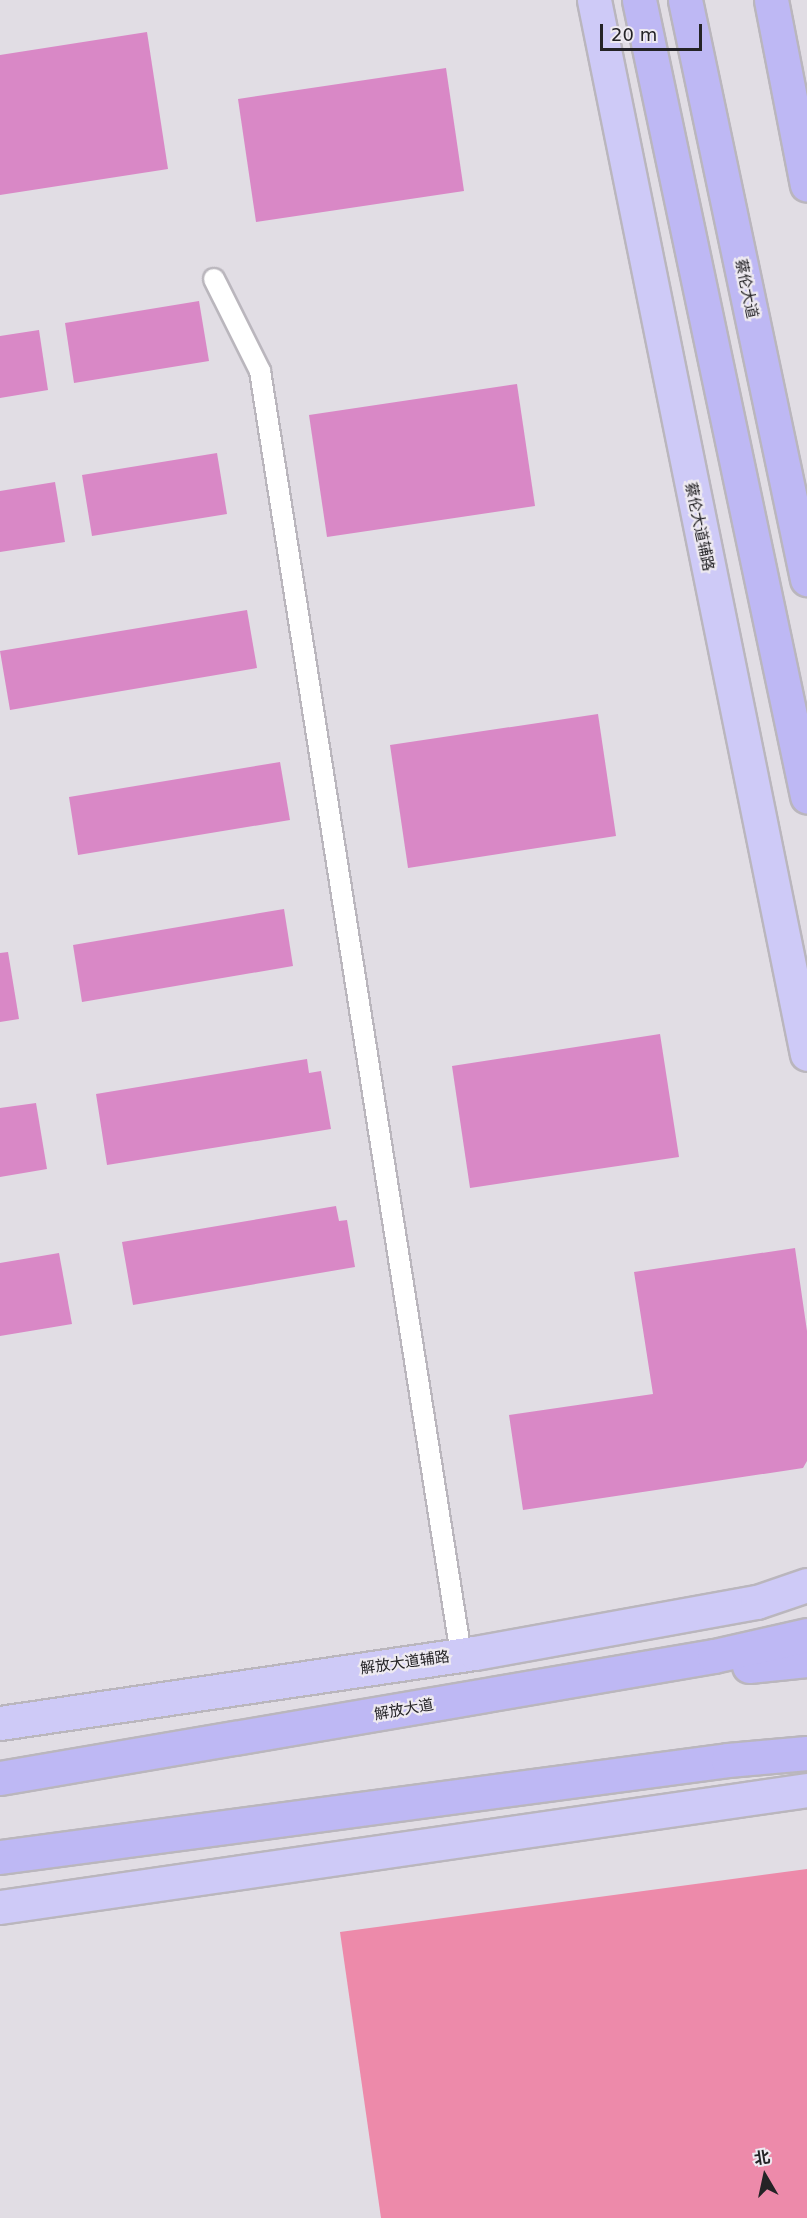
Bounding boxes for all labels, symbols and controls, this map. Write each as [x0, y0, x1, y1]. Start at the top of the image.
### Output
scale bar [603, 12, 705, 50]
text: 20 m [611, 24, 657, 45]
street label: 蔡伦大道 [731, 258, 761, 320]
street label: 蔡伦大道辅路 [681, 481, 717, 573]
street label: 解放大道辅路 [359, 1648, 451, 1678]
street label: 解放大道 [373, 1696, 435, 1724]
north arrow [735, 2146, 795, 2206]
text: 北 [753, 2147, 771, 2168]

